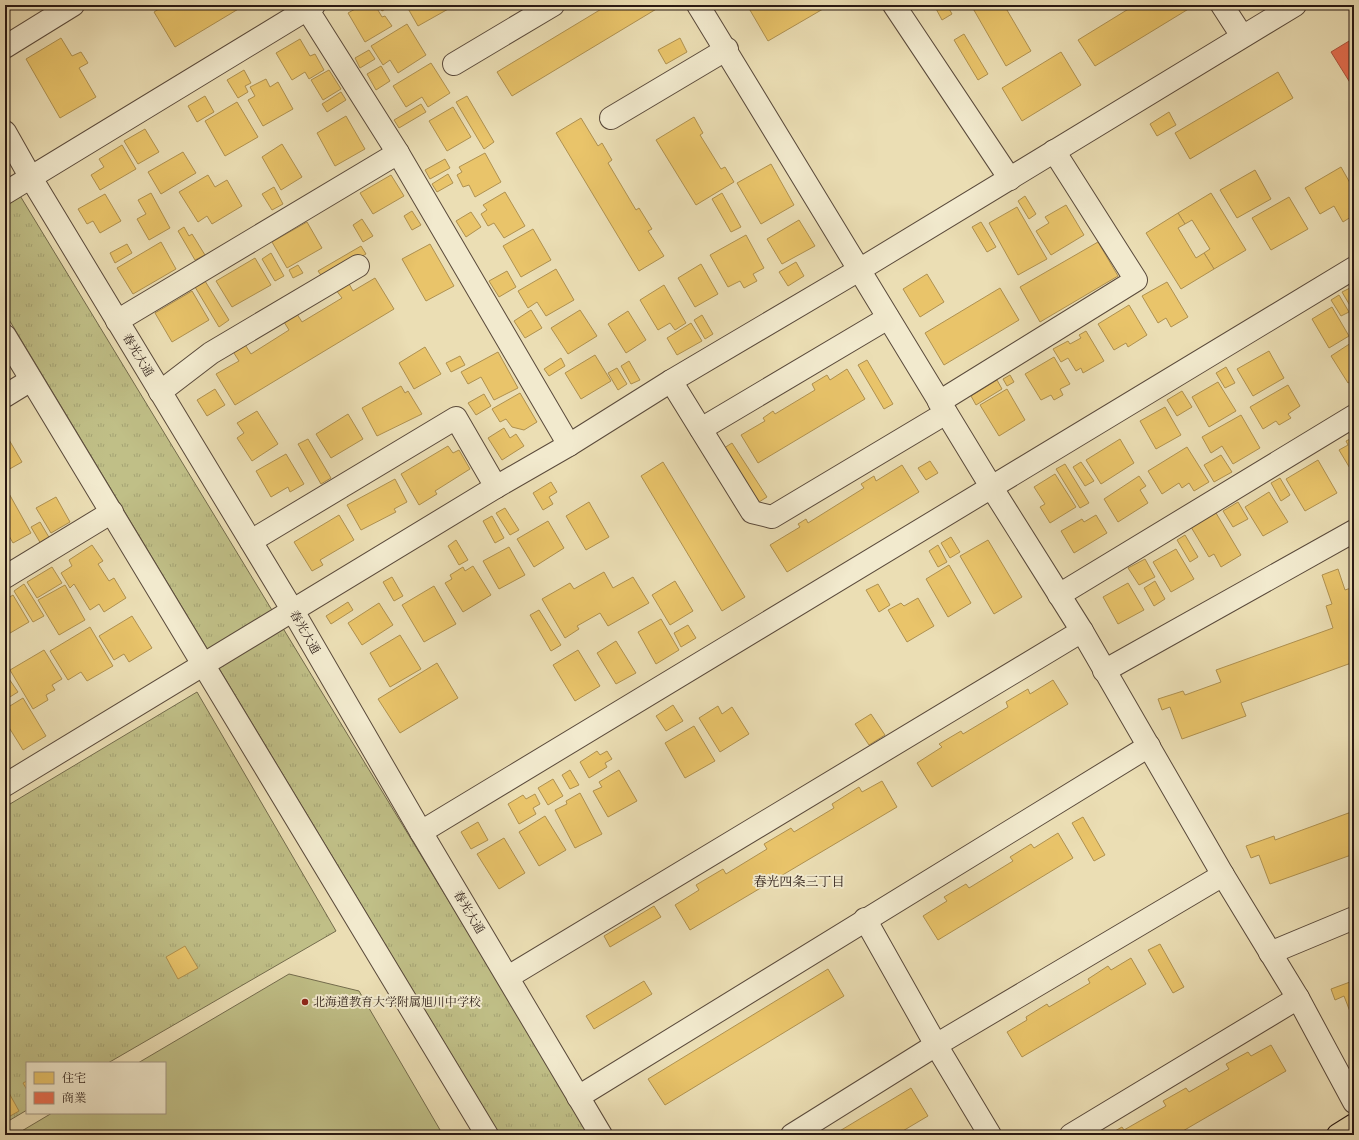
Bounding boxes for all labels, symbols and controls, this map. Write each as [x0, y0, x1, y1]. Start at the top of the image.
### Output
street label: 春光大通 [119, 331, 156, 380]
street label: 春光大通 [286, 608, 323, 657]
district label: 春光四条三丁目 [753, 874, 845, 891]
street label: 春光大通 [450, 888, 487, 937]
place label: 北海道教育大学附属旭川中学校 [313, 995, 481, 1010]
marker: 北海道教育大学附属旭川中学校 [300, 997, 310, 1007]
legend [26, 1062, 166, 1114]
text: 住宅 [62, 1071, 86, 1086]
text: 商業 [62, 1091, 86, 1106]

